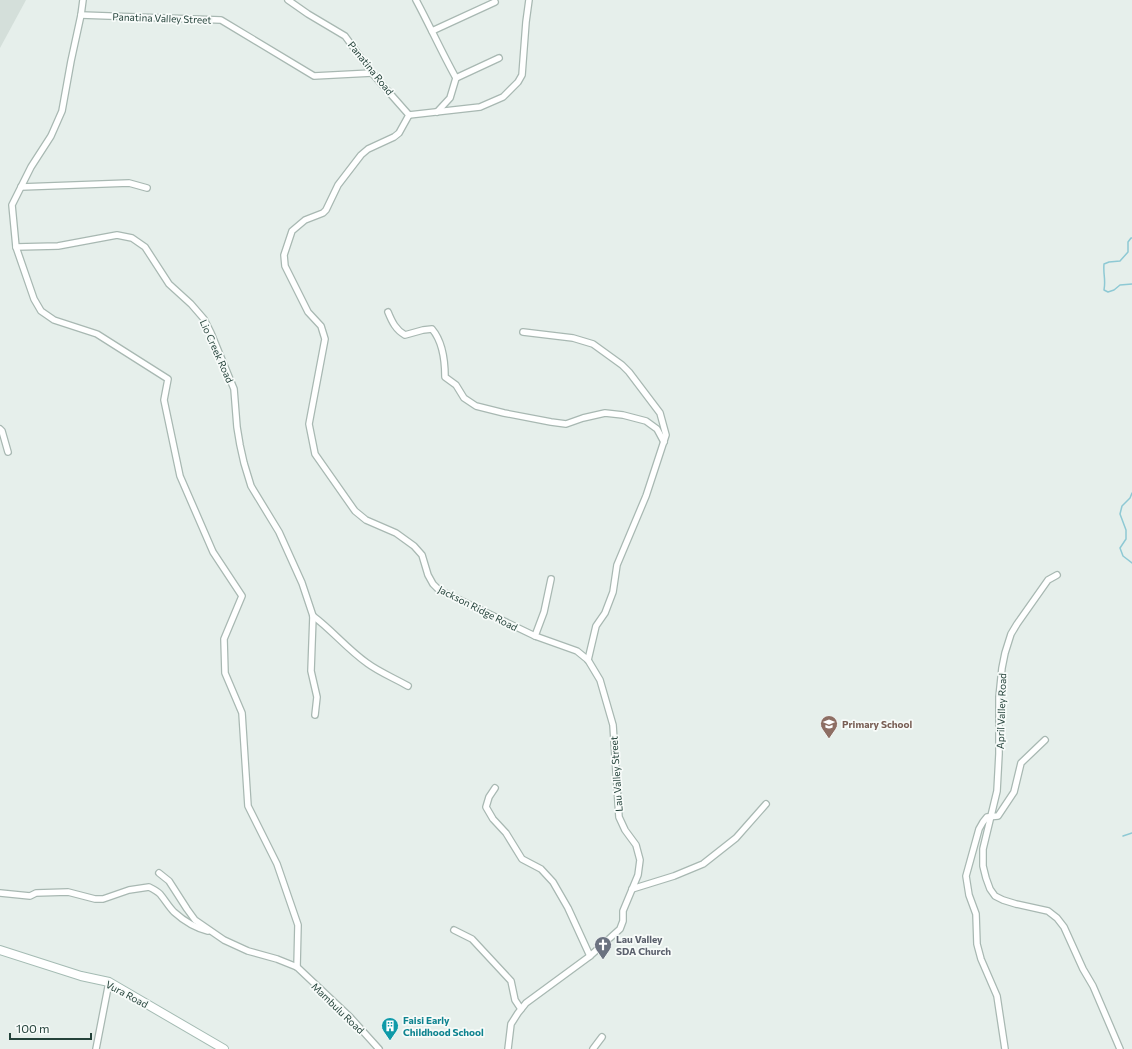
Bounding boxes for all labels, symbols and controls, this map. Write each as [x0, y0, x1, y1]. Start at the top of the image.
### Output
street label: Panatina Valley Street [112, 10, 212, 26]
street label: Panatina Road [346, 39, 396, 97]
street label: Lio Creek Road [198, 317, 236, 385]
street label: Jackson Ridge Road [436, 583, 520, 633]
street label: April Valley Road [994, 673, 1008, 749]
school or university icon: Primary School [819, 714, 839, 739]
place label: Primary School [842, 718, 913, 730]
street label: Lau Valley Street [607, 736, 625, 812]
place label: Lau Valley SDA Church [616, 933, 671, 957]
church icon: Lau Valley SDA Church [593, 935, 613, 960]
street label: Vura Road [104, 978, 150, 1010]
street label: Mambulu Road [309, 980, 367, 1036]
place label: Faisi Early Childhood School [403, 1014, 484, 1038]
scale bar [10, 1015, 91, 1041]
building icon: Faisi Early Childhood School [380, 1016, 400, 1041]
text: 100 m [16, 1021, 50, 1035]

